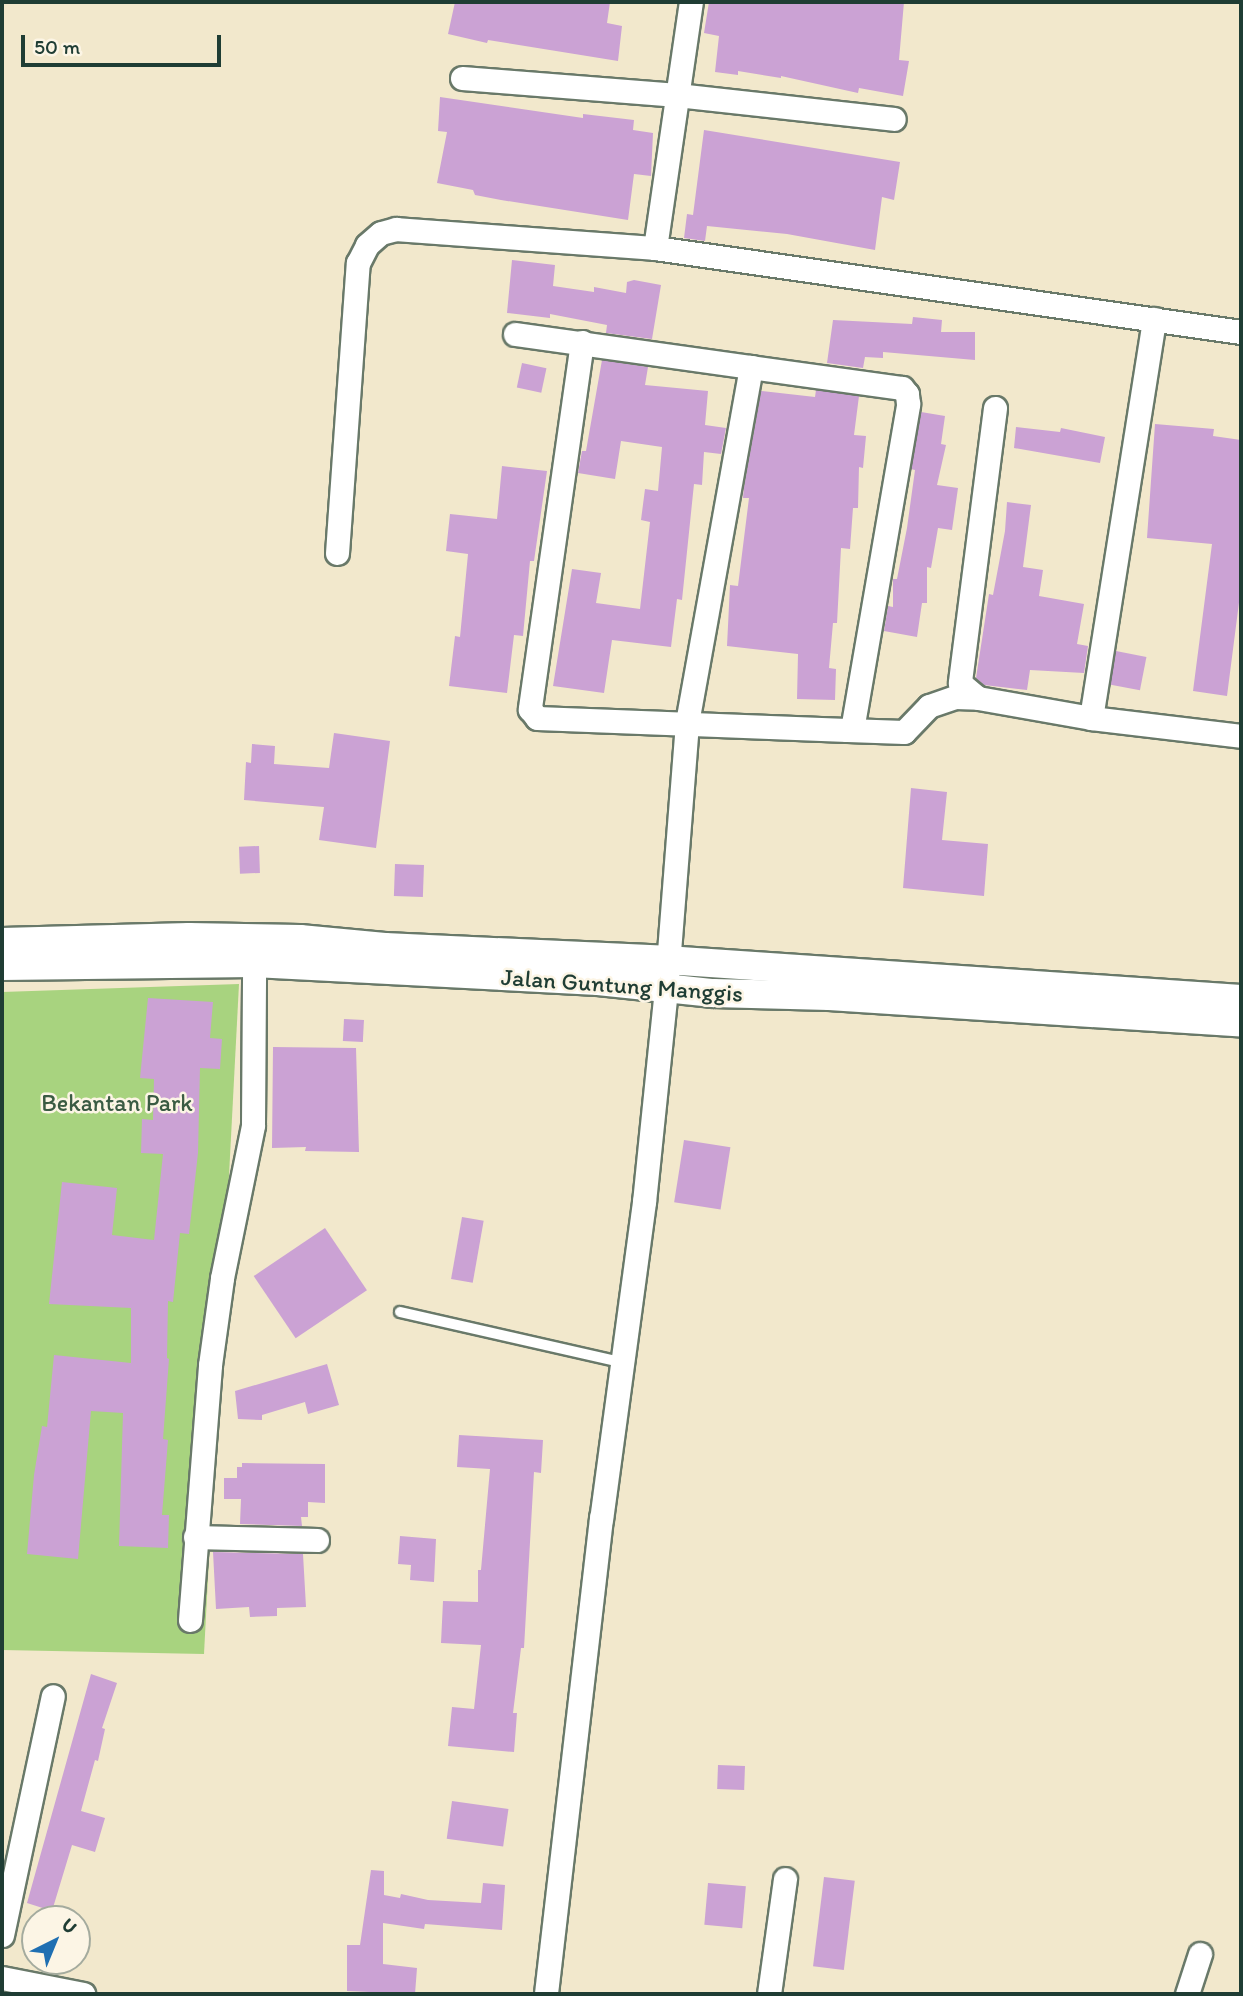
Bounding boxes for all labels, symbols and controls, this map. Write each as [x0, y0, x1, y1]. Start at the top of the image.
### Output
scale bar [24, 21, 224, 65]
text: 50 m [34, 34, 80, 59]
street label: Jalan Guntung Manggis [500, 962, 744, 1008]
park label: Bekantan Park [41, 1089, 193, 1117]
north arrow [21, 1905, 91, 1975]
text: U [57, 1913, 82, 1938]

